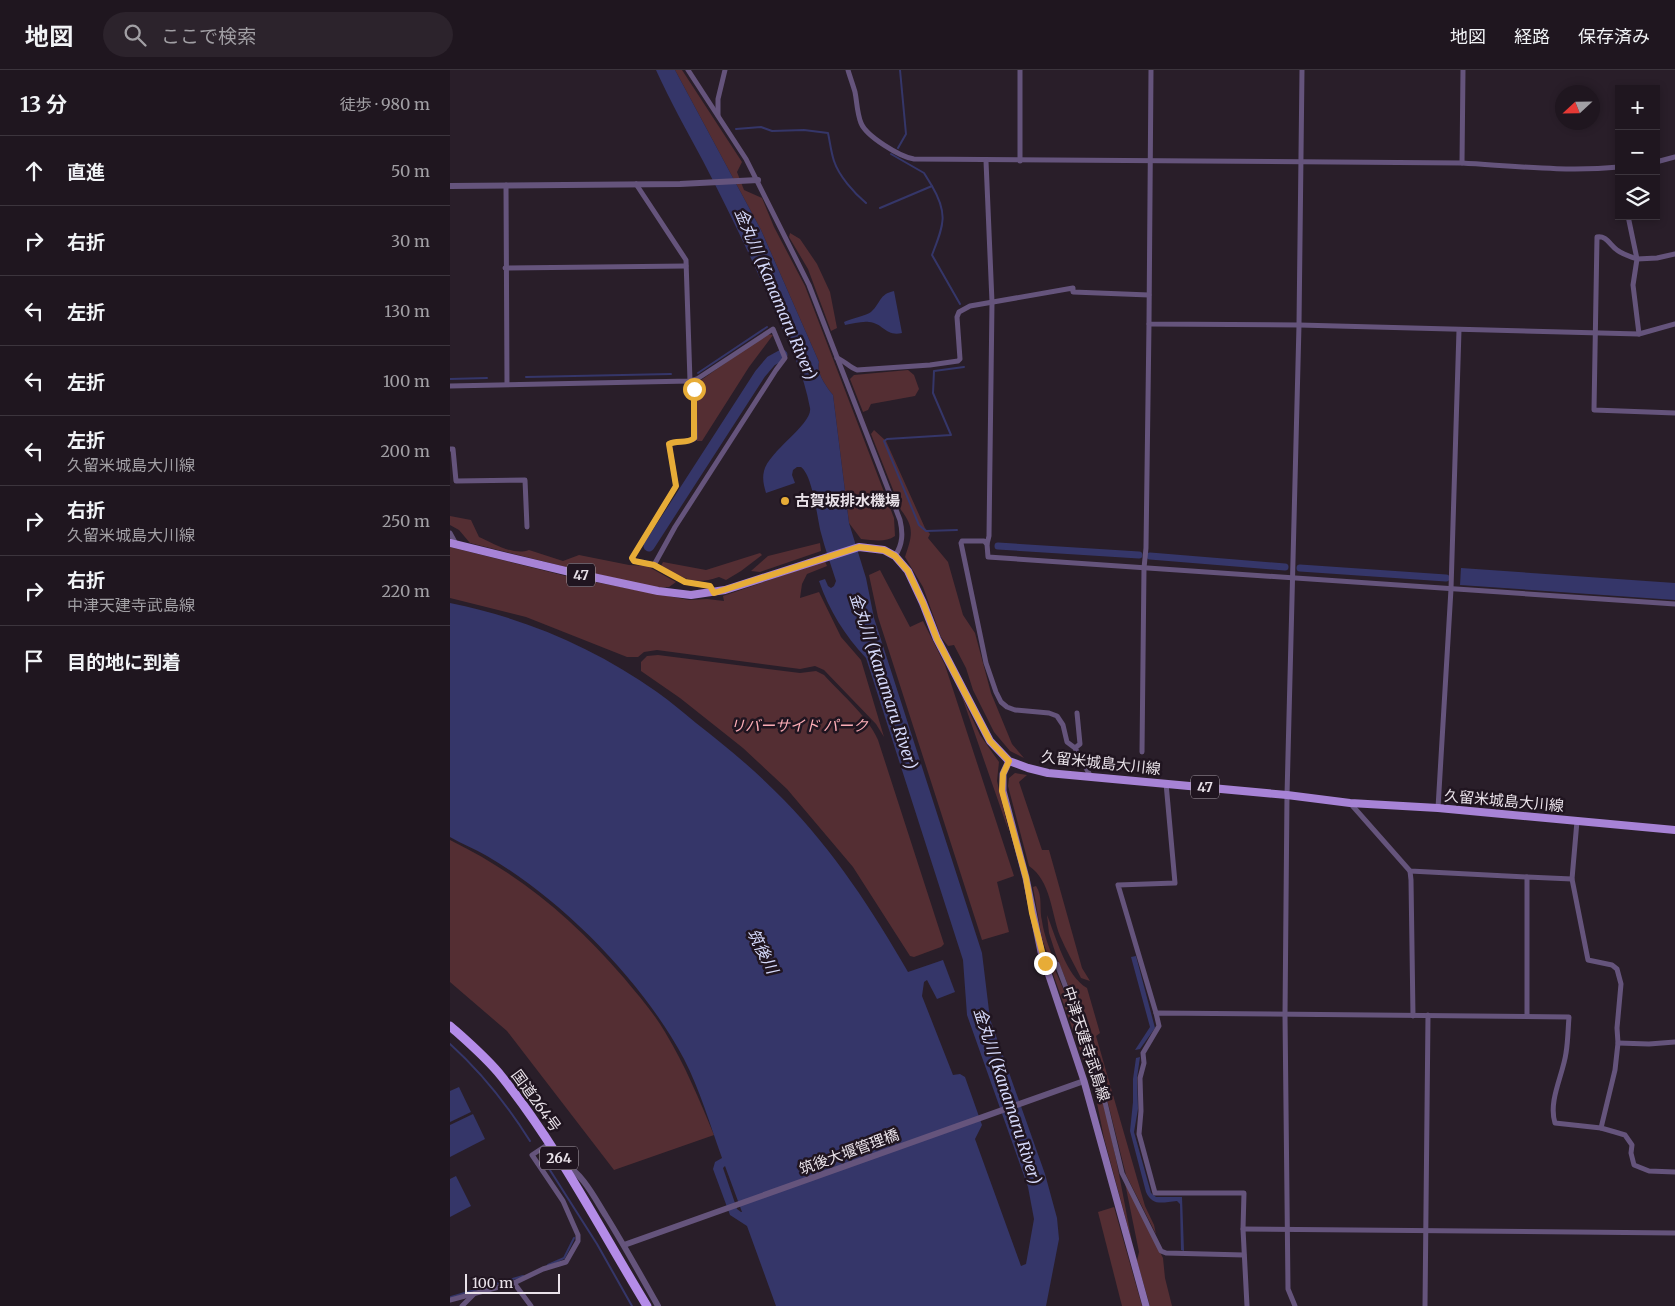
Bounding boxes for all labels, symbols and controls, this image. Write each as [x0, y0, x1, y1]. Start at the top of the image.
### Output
search box [103, 12, 453, 57]
text: 地図 [25, 21, 73, 52]
icon: search [121, 21, 149, 49]
text: ここで検索 [161, 24, 256, 48]
text: 地図 [1450, 25, 1486, 48]
text: 経路 [1514, 25, 1550, 48]
text: 保存済み [1578, 25, 1650, 48]
north arrow [1555, 85, 1600, 130]
map controls [1615, 85, 1660, 220]
button: + [1615, 85, 1660, 130]
text: 13 分 [20, 91, 67, 118]
text: 徒歩 · 980 m [340, 94, 430, 114]
button: − [1615, 130, 1660, 175]
icon: ahead [20, 157, 48, 185]
text: 直進 [67, 160, 105, 184]
text: 50 m [391, 161, 430, 181]
button: layers [1615, 175, 1660, 220]
water label: 金丸川 (Kanamaru River) [731, 205, 821, 383]
icon: right [20, 227, 48, 255]
text: 右折 [67, 230, 105, 254]
text: 30 m [391, 231, 430, 251]
icon: left [20, 297, 48, 325]
text: 左折 [67, 300, 105, 324]
text: 130 m [384, 301, 430, 321]
icon: left [20, 367, 48, 395]
text: 左折 [67, 370, 105, 394]
text: 100 m [383, 371, 430, 391]
route start [683, 378, 706, 401]
text: 左折 [67, 428, 105, 452]
icon: left [20, 437, 48, 465]
text: 200 m [380, 441, 430, 461]
text: 久留米城島大川線 [67, 455, 195, 475]
place label: 古賀坂排水機場 [795, 491, 900, 510]
marker: 古賀坂排水機場 [779, 495, 791, 507]
text: 右折 [67, 498, 105, 522]
icon: right [20, 507, 48, 535]
text: 250 m [382, 511, 430, 531]
text: 久留米城島大川線 [67, 525, 195, 545]
road number: 47 [567, 564, 595, 586]
text: 右折 [67, 568, 105, 592]
icon: right [20, 577, 48, 605]
text: 220 m [382, 581, 430, 601]
water label: 金丸川 (Kanamaru River) [846, 590, 922, 772]
text: 中津天建寺武島線 [67, 595, 195, 615]
icon: arrive [20, 647, 48, 675]
text: 目的地に到着 [67, 650, 181, 674]
park label: リバーサイド パーク [730, 716, 869, 735]
street label: 久留米城島大川線 [1040, 747, 1162, 778]
road number: 47 [1191, 776, 1219, 799]
street label: 久留米城島大川線 [1443, 786, 1565, 815]
water label: 筑後川 [743, 925, 784, 979]
route end [1034, 952, 1057, 975]
street label: 中津天建寺武島線 [1059, 984, 1114, 1104]
water label: 金丸川 (Kanamaru River) [970, 1005, 1046, 1187]
street label: 国道264号 [508, 1066, 565, 1135]
street label: 筑後大堰管理橋 [796, 1125, 901, 1178]
road number: 264 [540, 1146, 578, 1170]
scale bar [465, 1271, 560, 1294]
text: 100 m [472, 1274, 513, 1292]

